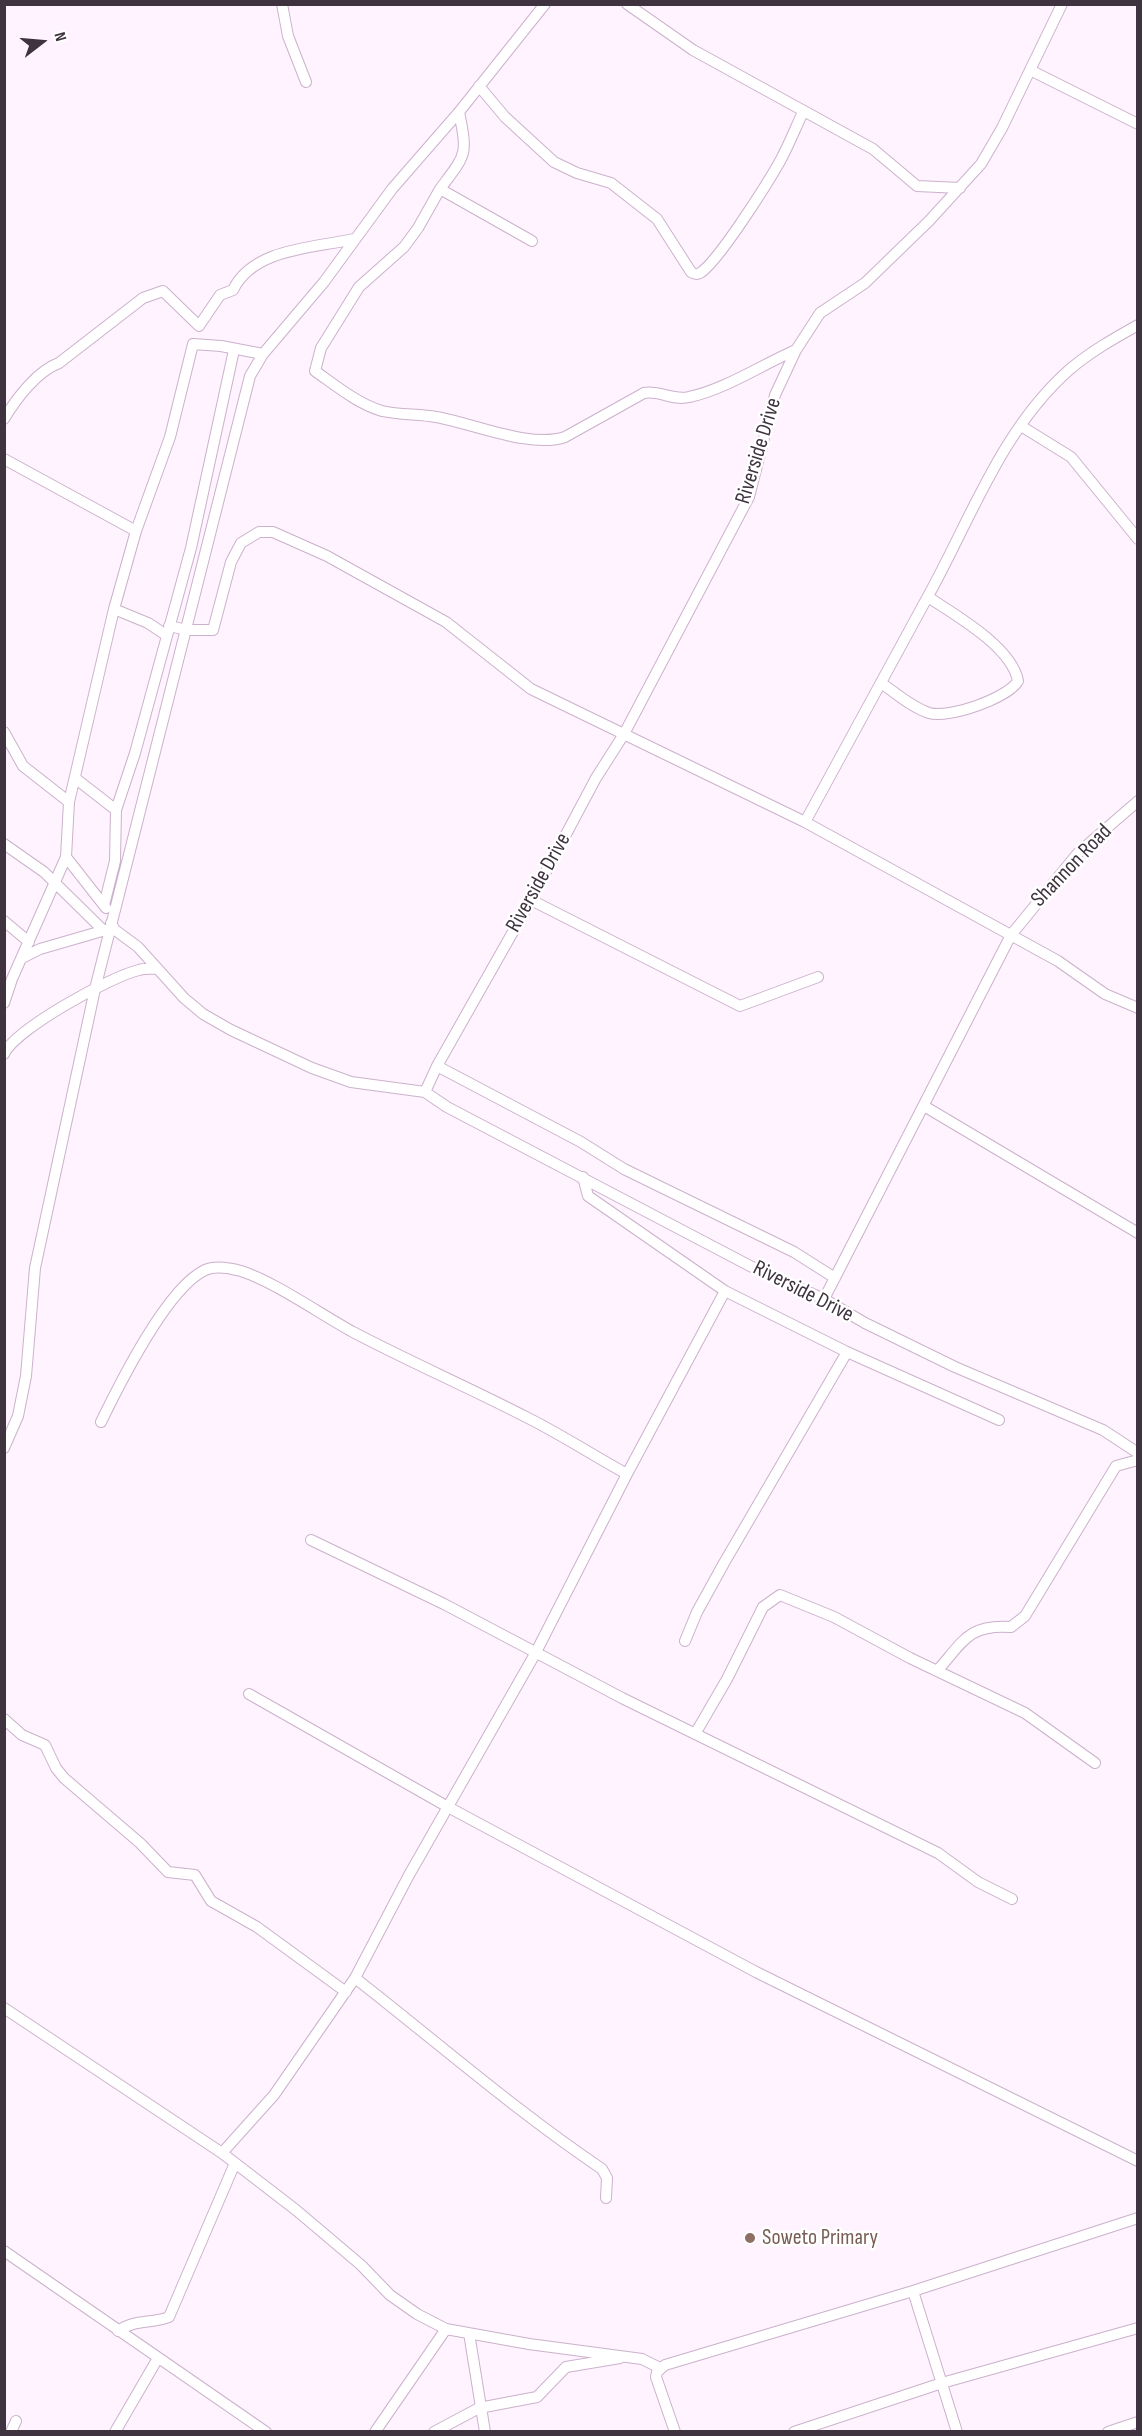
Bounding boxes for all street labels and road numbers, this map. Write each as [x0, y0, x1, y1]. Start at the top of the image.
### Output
street label: Riverside Drive [730, 395, 788, 507]
street label: Shannon Road [1026, 819, 1118, 913]
street label: Riverside Drive [501, 829, 577, 937]
street label: Riverside Drive [748, 1255, 858, 1329]

